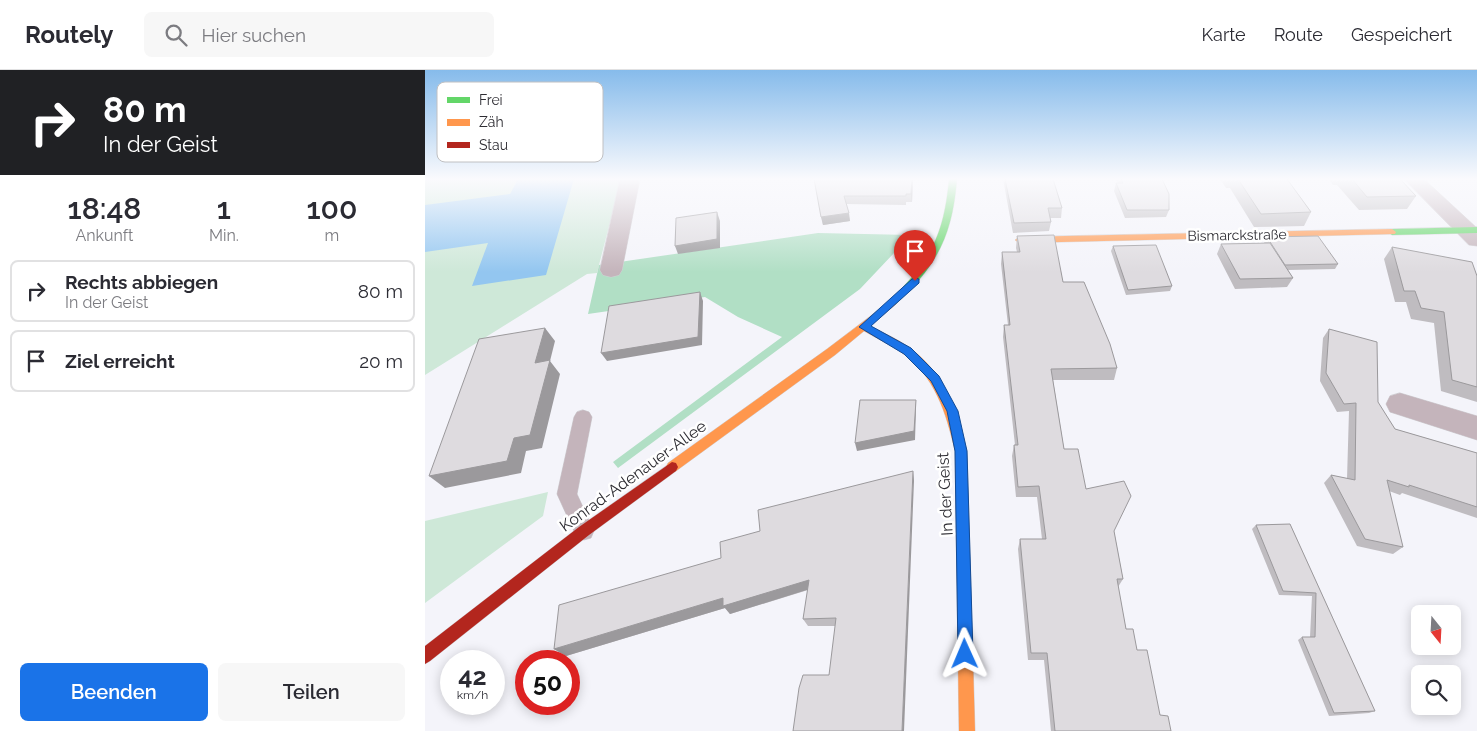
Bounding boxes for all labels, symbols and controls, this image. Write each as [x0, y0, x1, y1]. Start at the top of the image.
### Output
search box [144, 12, 494, 57]
text: Routely [25, 20, 114, 49]
icon: search [162, 21, 190, 49]
text: Hier suchen [202, 24, 306, 46]
text: Karte [1202, 24, 1246, 45]
text: Route [1274, 24, 1323, 45]
text: Gespeichert [1351, 24, 1452, 45]
legend [437, 82, 603, 162]
text: 80 m [103, 89, 187, 130]
icon: right [20, 90, 85, 155]
text: Frei [479, 92, 503, 108]
text: Zäh [479, 114, 504, 130]
text: In der Geist [103, 131, 218, 157]
text: Stau [479, 137, 508, 153]
text: 18:48 [68, 191, 141, 226]
text: 1 [217, 191, 231, 226]
text: 100 [306, 191, 357, 226]
text: Ankunft [75, 226, 134, 245]
text: Min. [209, 226, 239, 245]
text: m [325, 226, 339, 245]
street label: Bismarckstraße [1187, 226, 1287, 244]
pin [894, 230, 936, 281]
icon: arrive [901, 237, 929, 265]
text: Rechts abbiegen [65, 271, 218, 293]
icon: right [22, 277, 50, 305]
text: 80 m [358, 280, 403, 302]
text: In der Geist [65, 293, 148, 312]
icon: arrive [22, 347, 50, 375]
text: Ziel erreicht [65, 350, 175, 372]
text: 20 m [359, 350, 403, 372]
street label: Konrad-Adenauer-Allee [556, 416, 710, 536]
street label: In der Geist [933, 451, 957, 536]
north arrow [1411, 605, 1461, 655]
map controls [1411, 605, 1461, 715]
position arrow [938, 627, 990, 679]
speed limit sign: 50 [515, 650, 580, 715]
text: 42 [458, 661, 487, 691]
button: Beenden [20, 663, 208, 721]
button: Teilen [218, 663, 405, 721]
button: search [1411, 665, 1461, 715]
text: km/h [457, 688, 488, 702]

